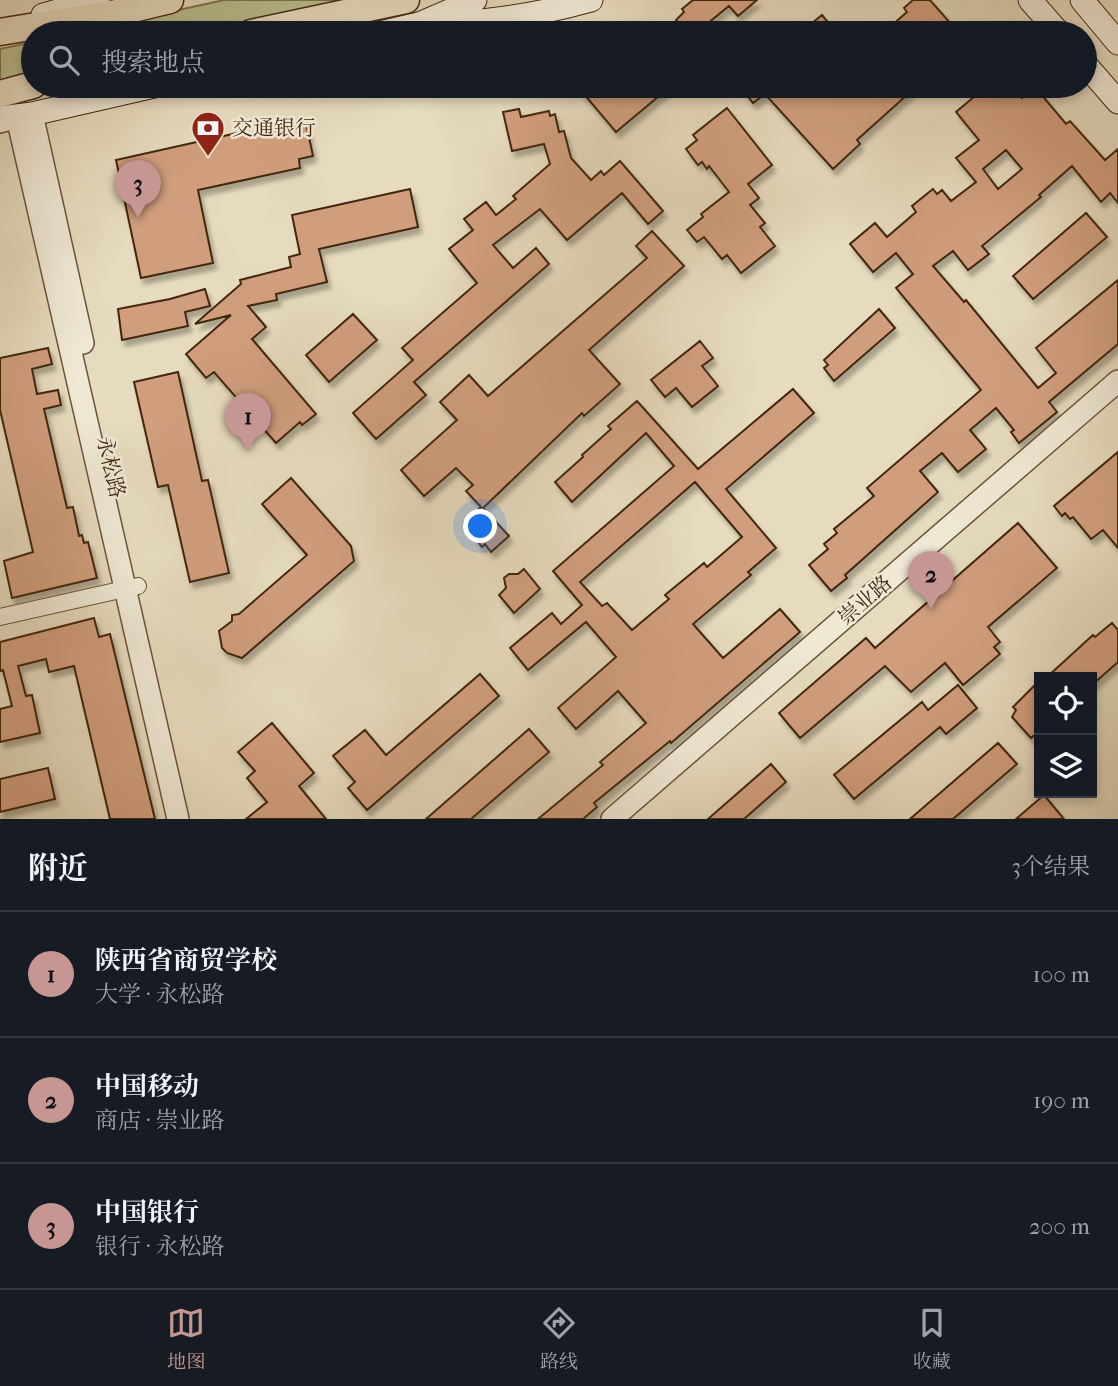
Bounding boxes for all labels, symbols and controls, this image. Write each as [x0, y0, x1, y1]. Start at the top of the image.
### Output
search box [21, 21, 1097, 98]
icon: search [45, 41, 83, 79]
text: 搜索地点 [101, 47, 205, 78]
bank icon: 交通银行 [189, 109, 227, 158]
place label: 交通银行 [232, 116, 316, 140]
pin: 3 [115, 160, 161, 218]
pin: 1 [225, 393, 271, 451]
street label: 永松路 [92, 434, 130, 500]
your location [463, 509, 497, 543]
pin: 2 [908, 551, 954, 609]
street label: 崇业路 [833, 570, 897, 630]
map controls [1034, 672, 1097, 798]
button: locate [1034, 672, 1097, 735]
button: layers [1034, 735, 1097, 798]
text: 附近 [28, 851, 88, 886]
text: 3个结果 [1012, 853, 1090, 880]
text: 陕西省商贸学校 [95, 945, 277, 976]
text: 1 [47, 961, 55, 988]
text: 100 m [1032, 961, 1090, 988]
text: 大学 · 永松路 [95, 981, 225, 1008]
text: 中国移动 [95, 1071, 199, 1102]
text: 2 [45, 1087, 57, 1114]
text: 190 m [1033, 1087, 1090, 1114]
text: 商店 · 崇业路 [95, 1107, 225, 1134]
text: 中国银行 [95, 1197, 199, 1228]
text: 3 [46, 1213, 56, 1240]
text: 200 m [1029, 1213, 1090, 1240]
text: 银行 · 永松路 [95, 1233, 225, 1260]
tab: 地图 [167, 1304, 205, 1373]
tab: 路线 [540, 1304, 578, 1373]
tab: 收藏 [913, 1304, 951, 1373]

